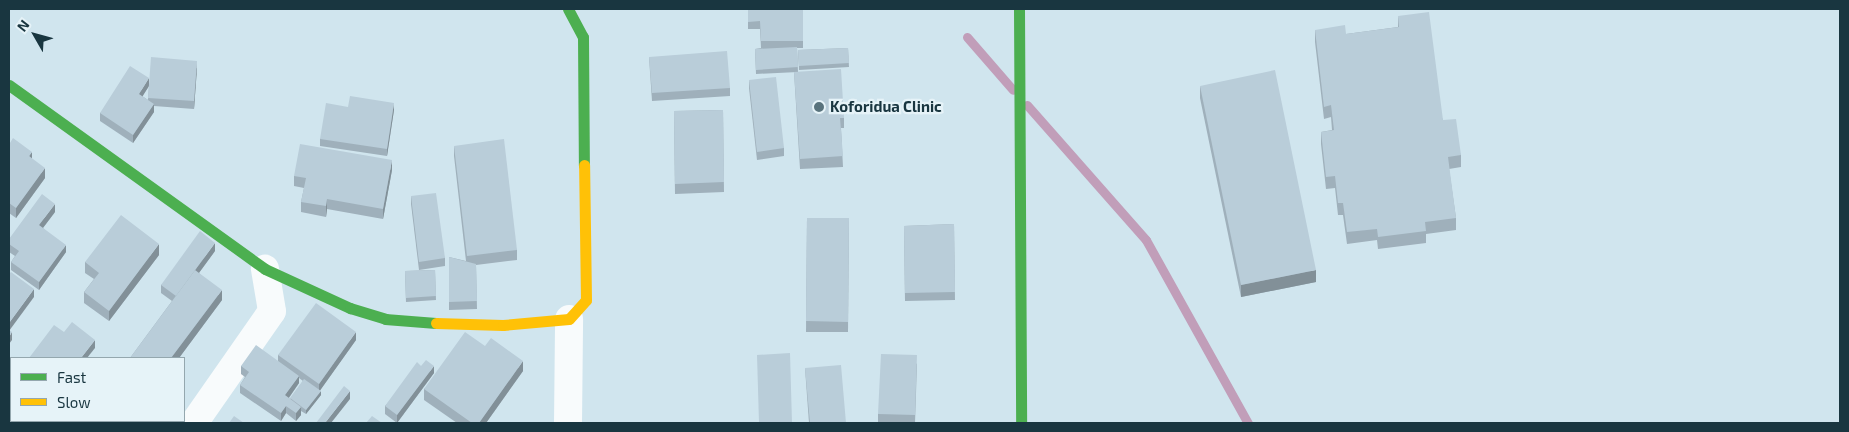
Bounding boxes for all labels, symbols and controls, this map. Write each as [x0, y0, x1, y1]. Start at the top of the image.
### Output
north arrow [10, 10, 60, 60]
text: N [13, 16, 33, 35]
place label: Koforidua Clinic [830, 98, 942, 116]
marker: Koforidua Clinic [812, 100, 826, 114]
legend [10, 357, 185, 422]
text: Fast [57, 368, 86, 386]
text: Slow [57, 393, 91, 411]

